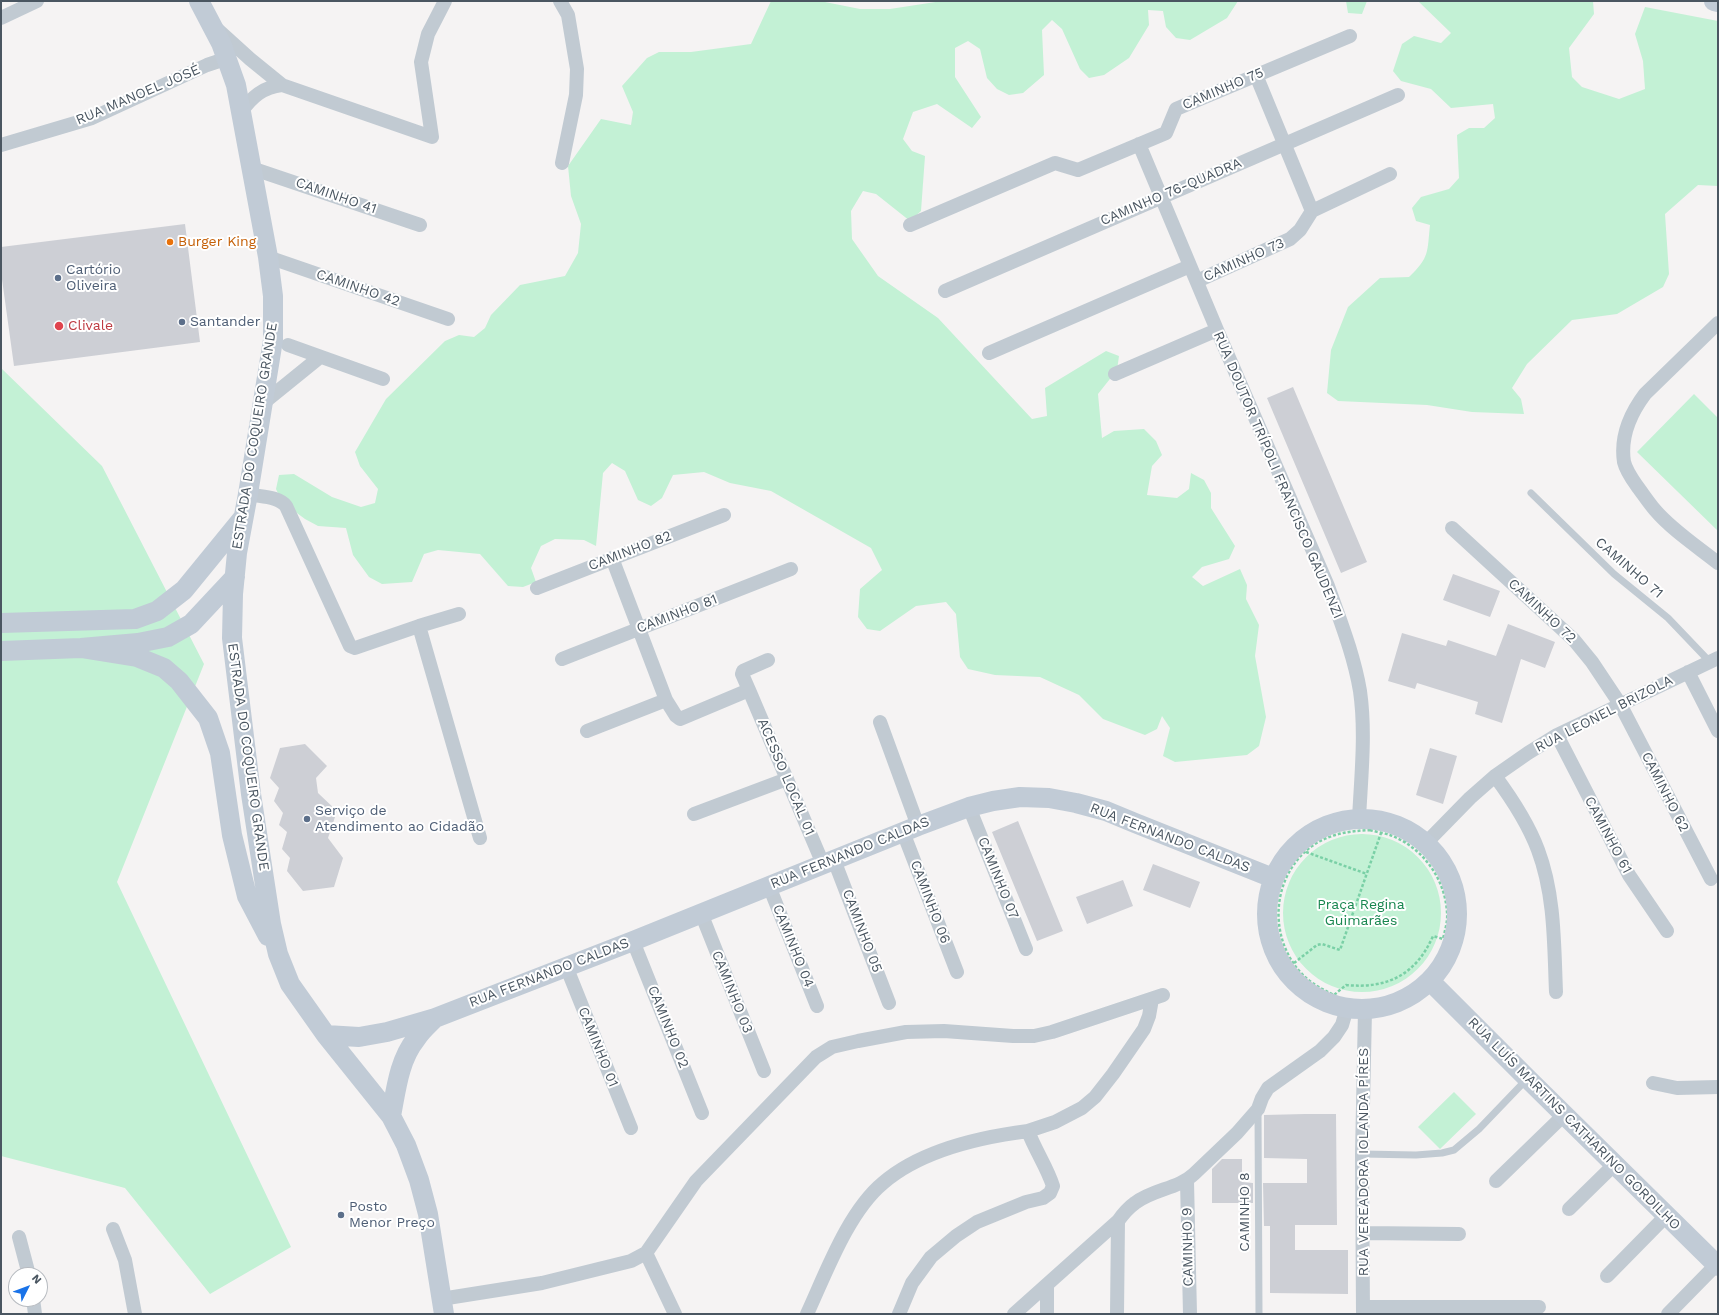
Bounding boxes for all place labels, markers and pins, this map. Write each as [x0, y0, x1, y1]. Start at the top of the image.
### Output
place label: Burger King [178, 234, 256, 250]
marker: Burger King [165, 237, 175, 247]
place label: Cartório Oliveira [66, 262, 121, 294]
marker: Cartório Oliveira [53, 273, 63, 283]
place label: Santander [190, 314, 260, 330]
marker: Santander [177, 317, 187, 327]
place label: Clivale [68, 318, 113, 334]
marker: Clivale [53, 320, 65, 332]
place label: Serviço de Atendimento ao Cidadão [315, 803, 484, 836]
marker: Serviço de Atendimento ao Cidadão [302, 814, 312, 824]
place label: Posto Menor Preço [349, 1199, 435, 1232]
marker: Posto Menor Preço [336, 1210, 346, 1220]

